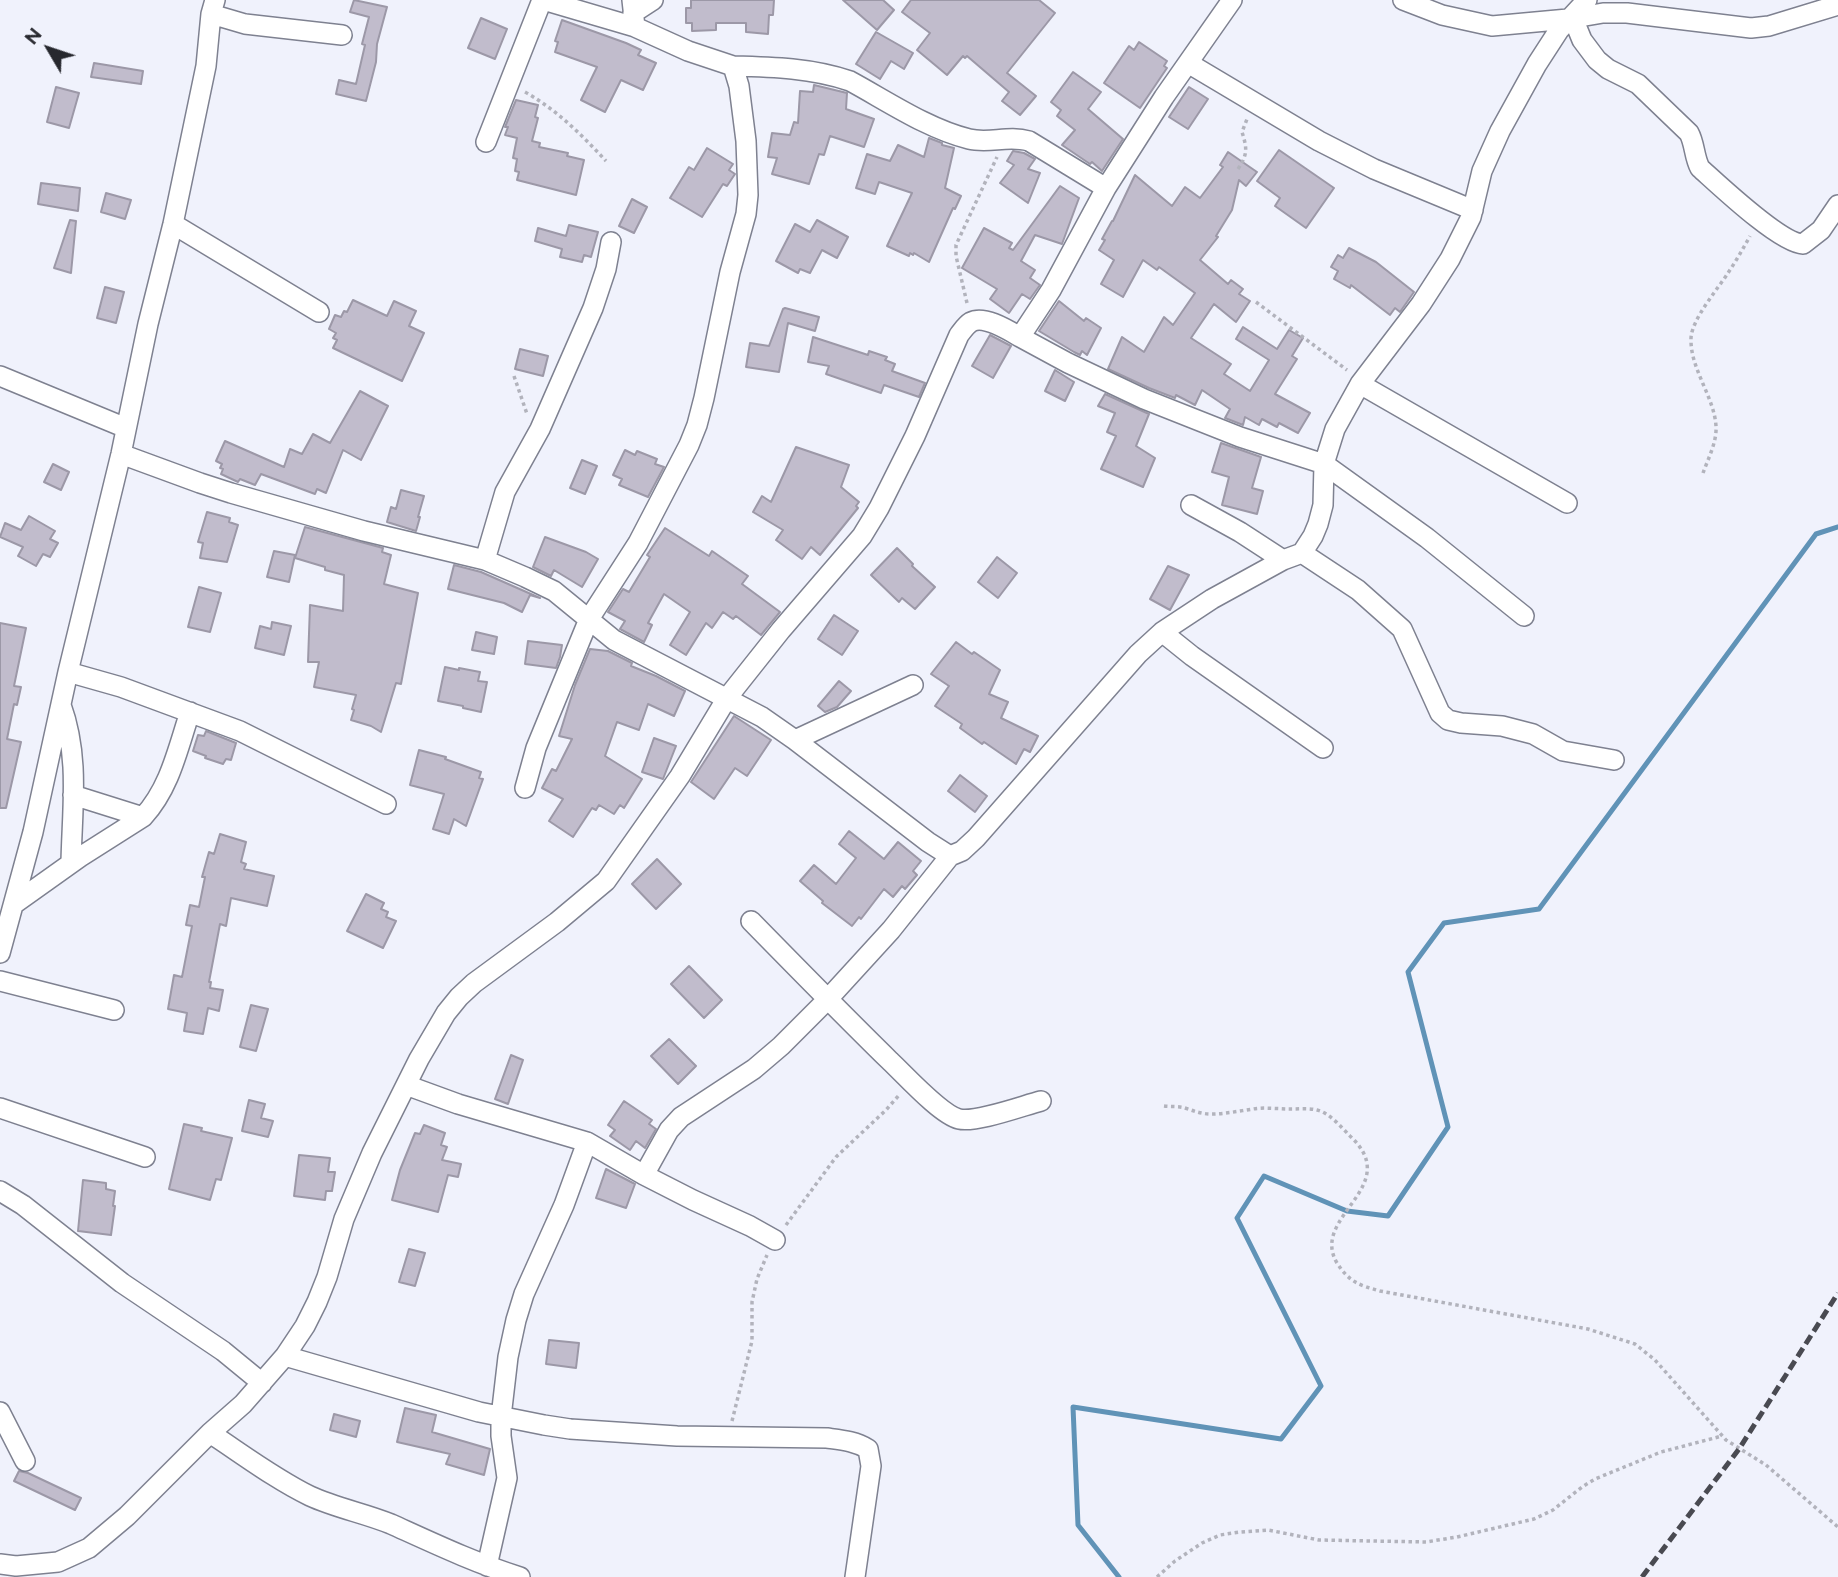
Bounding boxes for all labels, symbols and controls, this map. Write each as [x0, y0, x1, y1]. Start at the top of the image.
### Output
north arrow [14, 14, 84, 84]
text: N [20, 23, 46, 48]

